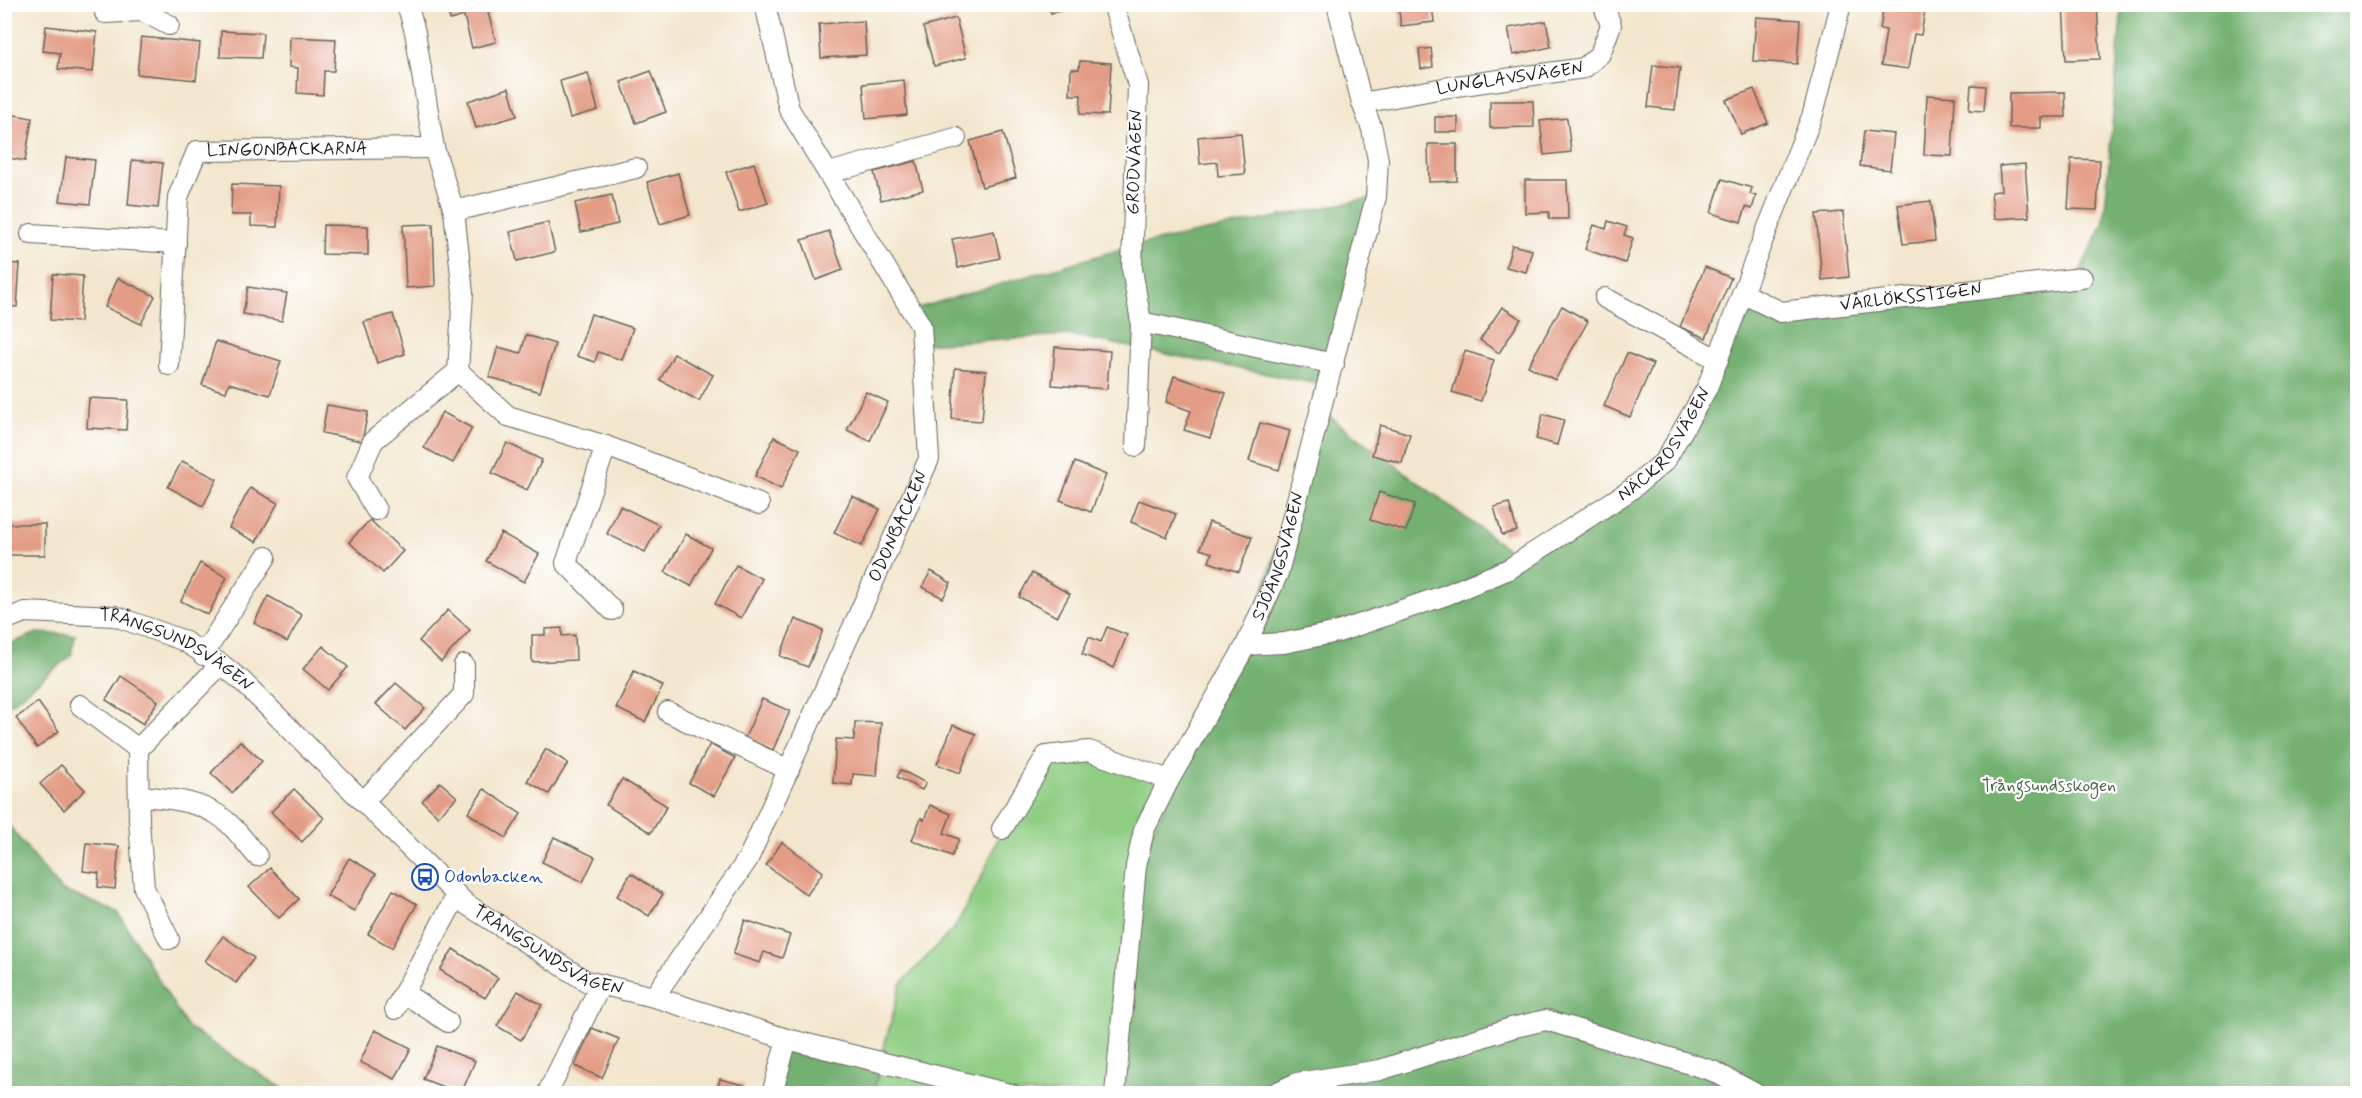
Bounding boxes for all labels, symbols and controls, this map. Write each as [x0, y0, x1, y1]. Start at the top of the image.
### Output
street label: LUNGLAVSVÄGEN [1434, 56, 1585, 101]
street label: GRODVÄGEN [1121, 109, 1149, 215]
street label: LINGONBACKARNA [207, 137, 367, 163]
street label: VÅRLÖKSSTIGEN [1839, 277, 1983, 317]
street label: NÄCKROSVÄGEN [1613, 383, 1717, 507]
street label: ODONBACKEN [863, 467, 934, 586]
street label: SJÖÄNGSVÄGEN [1246, 490, 1311, 624]
street label: TRÅNGSUNDSVÄGEN [99, 603, 258, 697]
park label: Trångsundsskogen [1982, 774, 2116, 800]
bus stop icon: Odonbacken [410, 862, 440, 892]
place label: Odonbacken [444, 865, 543, 889]
street label: TRÅNGSUNDSVÄGEN [468, 899, 626, 1001]

